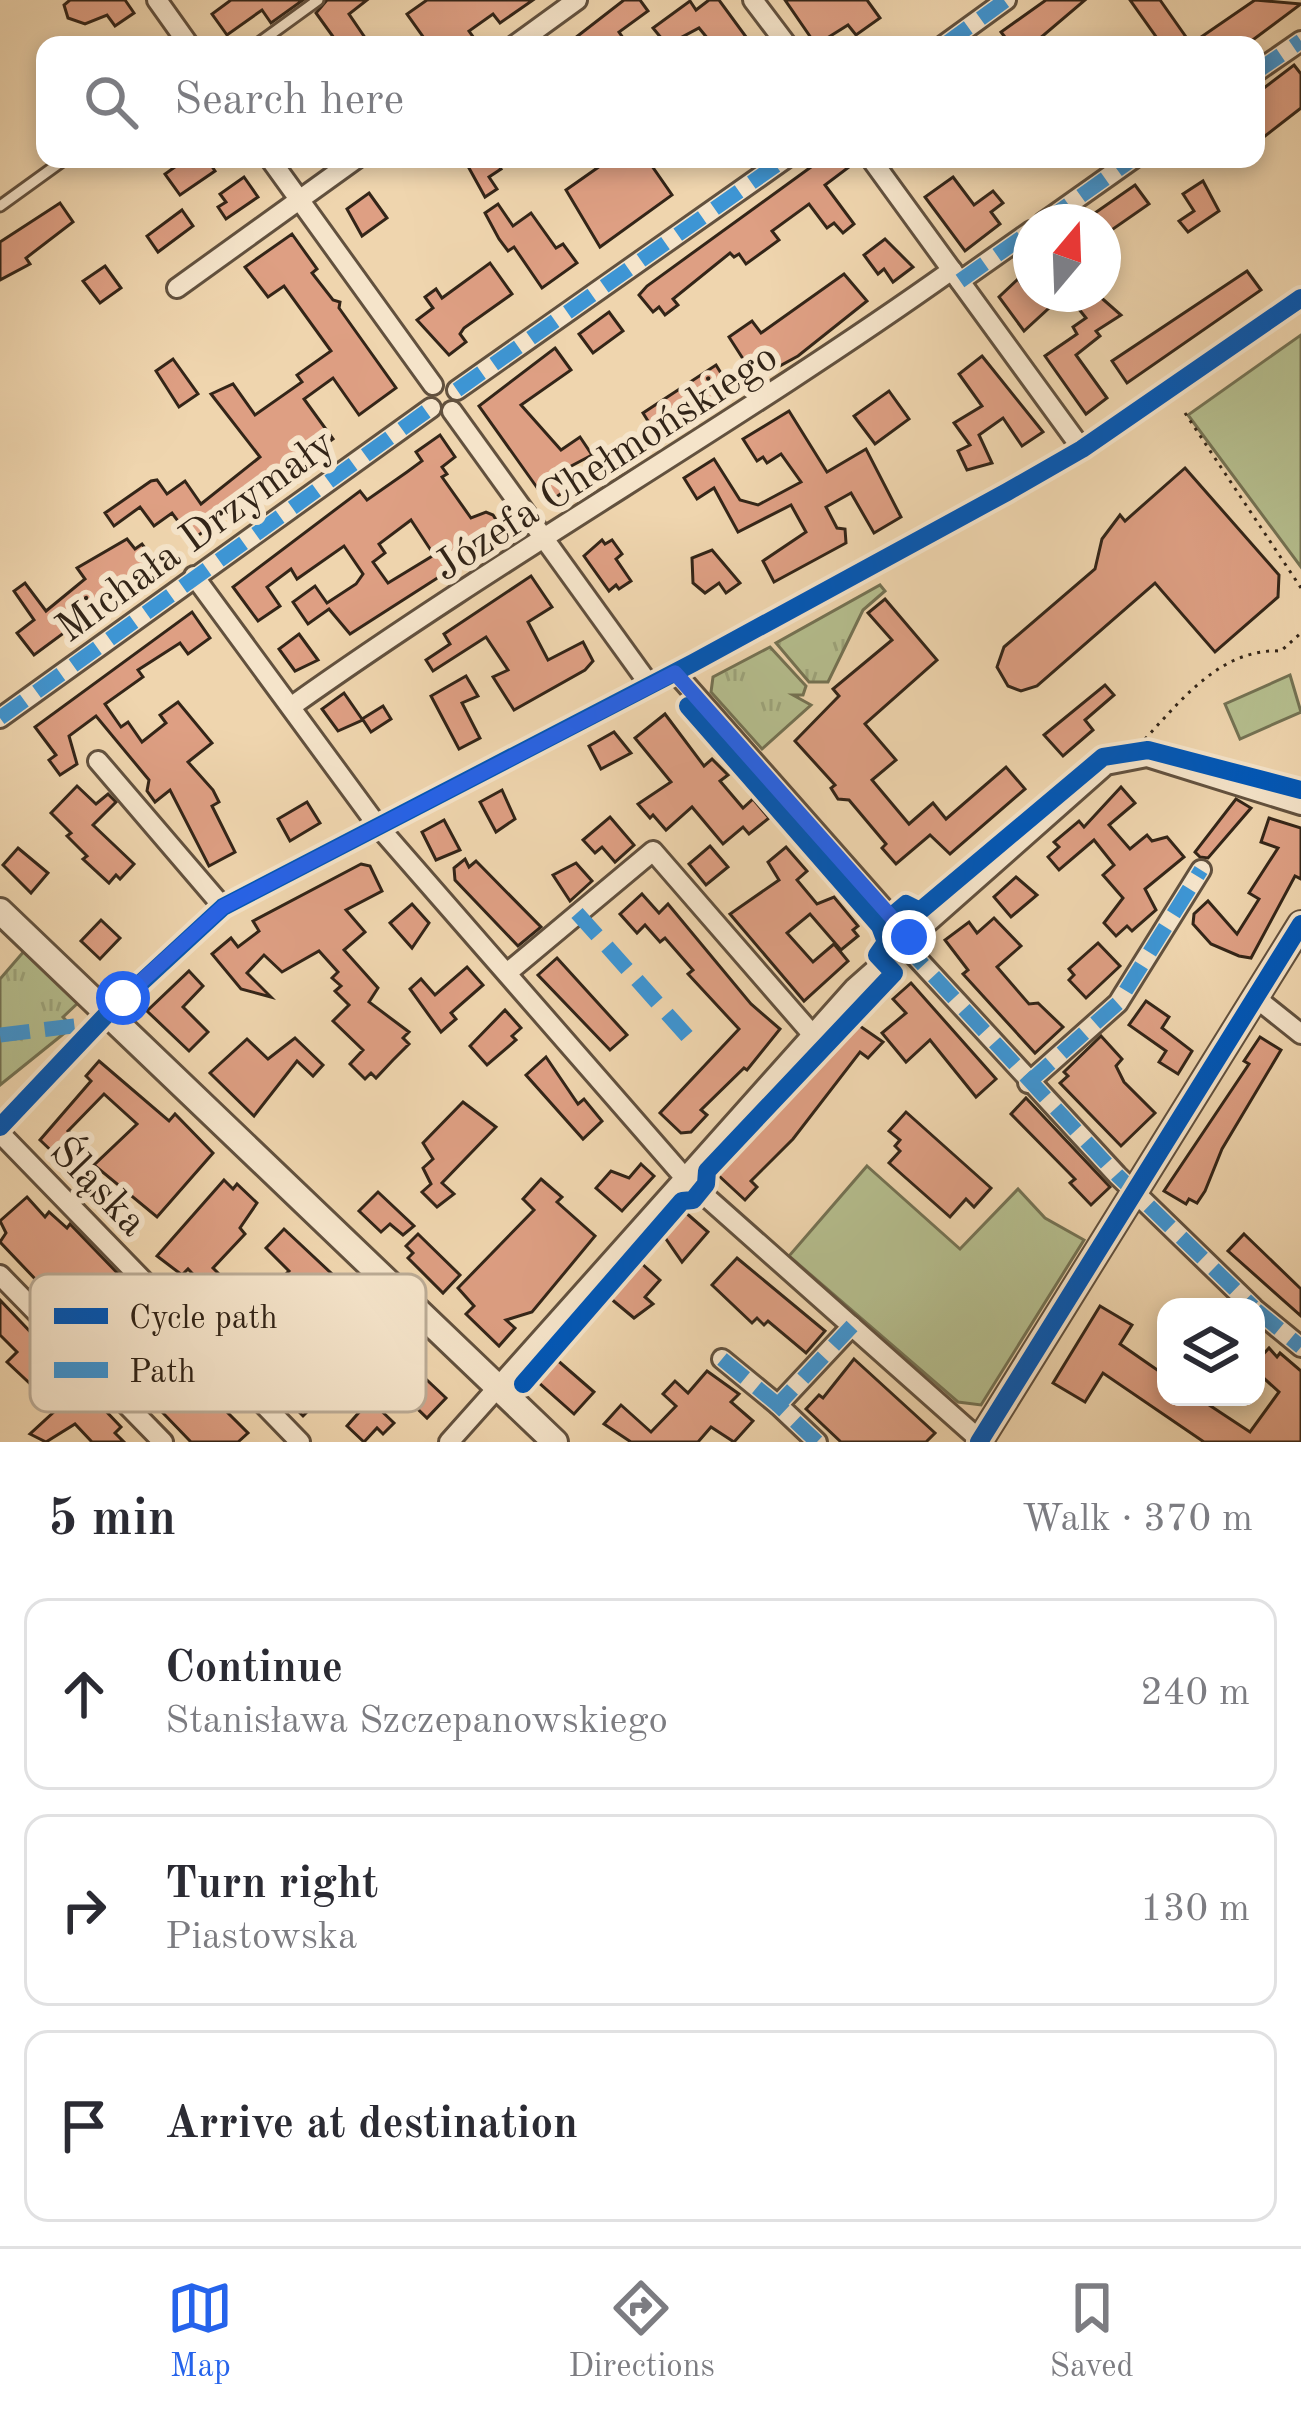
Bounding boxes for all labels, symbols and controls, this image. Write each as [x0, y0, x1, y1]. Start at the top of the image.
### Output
search box [36, 36, 1265, 168]
icon: search [78, 69, 144, 135]
text: Search here [174, 79, 404, 124]
north arrow [1013, 204, 1121, 312]
street label: Józefa Chełmońskiego [427, 337, 786, 590]
street label: Michała Drzymały [50, 423, 343, 652]
route end [882, 910, 936, 964]
route start [96, 971, 150, 1025]
street label: Śląska [41, 1124, 160, 1245]
legend [30, 1274, 426, 1412]
map controls [1157, 1298, 1265, 1406]
button: layers [1157, 1298, 1265, 1406]
text: Cycle path [129, 1303, 278, 1336]
text: Path [129, 1357, 196, 1390]
text: 5 min [48, 1495, 176, 1546]
text: Walk · 370 m [1022, 1500, 1253, 1539]
text: Continue [165, 1647, 343, 1692]
icon: ahead [51, 1661, 117, 1727]
text: 240 m [1140, 1674, 1250, 1713]
text: Stanisława Szczepanowskiego [165, 1702, 668, 1741]
text: Turn right [165, 1863, 378, 1908]
icon: right [51, 1877, 117, 1943]
text: 130 m [1140, 1890, 1250, 1929]
text: Piastowska [165, 1918, 357, 1957]
icon: arrive [51, 2093, 117, 2159]
text: Arrive at destination [165, 2103, 578, 2148]
tab: Map [167, 2275, 233, 2388]
tab: Directions [568, 2275, 715, 2388]
tab: Saved [1050, 2275, 1134, 2388]

